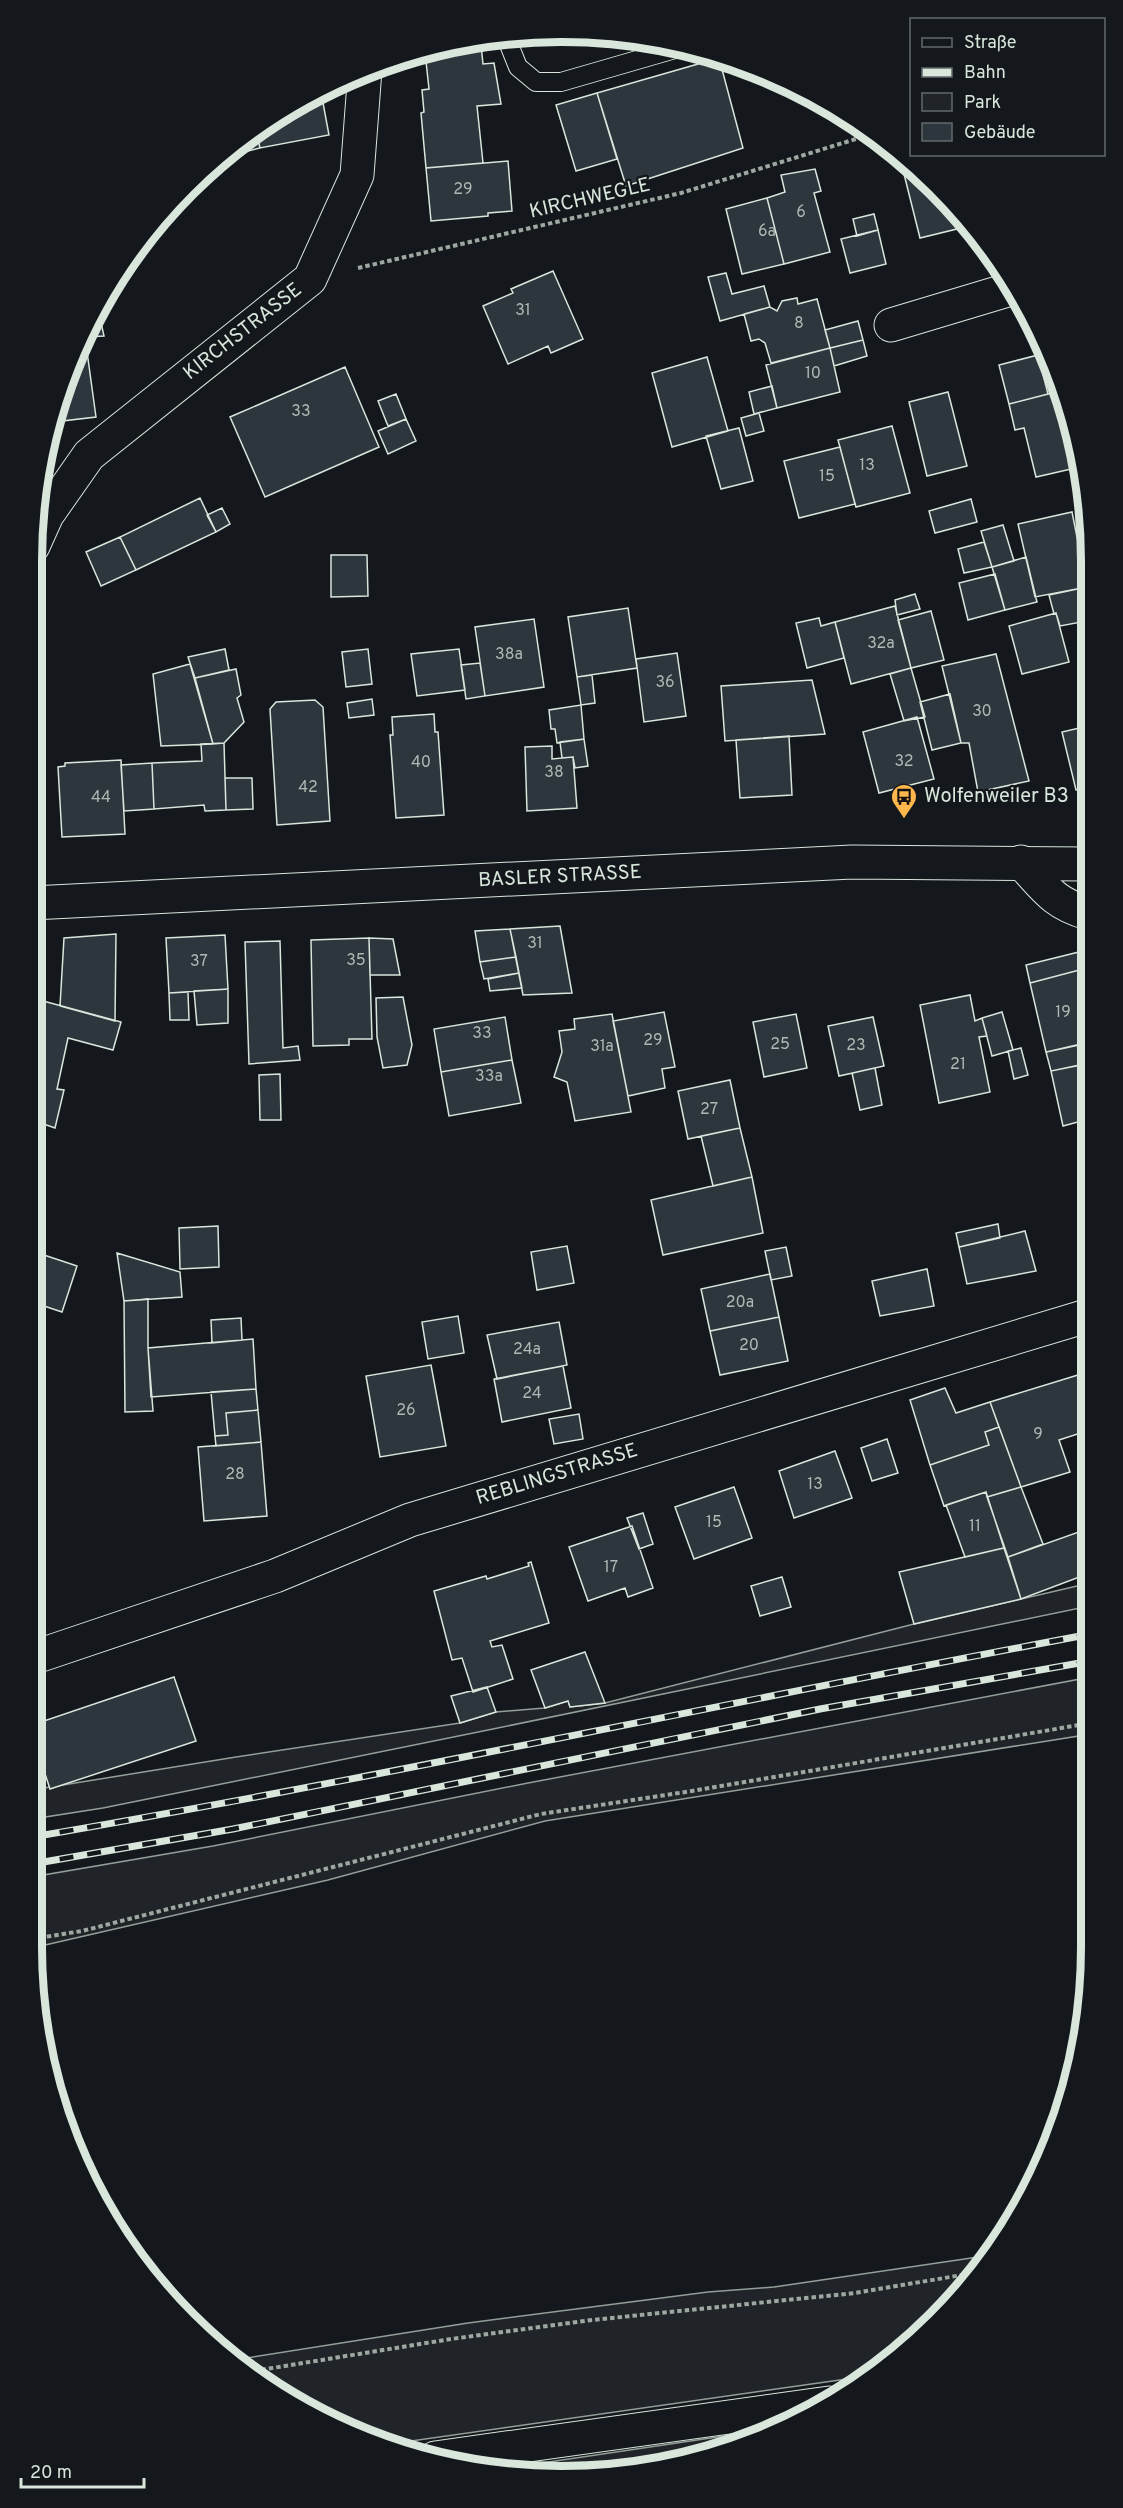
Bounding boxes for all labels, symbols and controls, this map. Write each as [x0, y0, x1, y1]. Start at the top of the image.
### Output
legend [910, 18, 1105, 156]
text: Straße [964, 32, 1016, 55]
text: Bahn [964, 62, 1006, 85]
text: Park [964, 92, 1001, 115]
text: Gebäude [964, 122, 1036, 145]
street label: KIRCHWEGLE [527, 172, 653, 226]
house number: 29 [453, 180, 473, 200]
house number: 6 [796, 203, 806, 223]
house number: 6a [758, 222, 776, 242]
street label: KIRCHSTRASSE [178, 278, 308, 386]
house number: 31 [515, 301, 531, 321]
house number: 8 [794, 314, 804, 334]
house number: 10 [805, 364, 821, 384]
house number: 33 [291, 402, 311, 422]
house number: 13 [859, 456, 875, 476]
house number: 15 [819, 467, 835, 487]
house number: 32a [867, 634, 895, 654]
house number: 38a [495, 645, 523, 665]
house number: 36 [655, 673, 675, 693]
house number: 30 [972, 702, 992, 722]
house number: 32 [894, 752, 914, 772]
house number: 40 [411, 753, 431, 773]
house number: 38 [544, 763, 564, 783]
house number: 42 [298, 778, 318, 798]
bus stop icon: Wolfenweiler B3 [889, 782, 919, 820]
place label: Wolfenweiler B3 [924, 784, 1069, 810]
house number: 44 [91, 788, 111, 808]
street label: BASLER STRASSE [478, 860, 642, 894]
house number: 31 [527, 934, 543, 954]
house number: 35 [346, 951, 366, 971]
house number: 37 [190, 952, 208, 972]
house number: 19 [1055, 1003, 1071, 1023]
house number: 33 [472, 1024, 492, 1044]
house number: 29 [643, 1031, 663, 1051]
house number: 25 [770, 1035, 790, 1055]
house number: 23 [846, 1036, 866, 1056]
house number: 31a [590, 1037, 614, 1057]
house number: 21 [950, 1055, 966, 1075]
house number: 33a [475, 1067, 503, 1087]
house number: 27 [700, 1100, 718, 1120]
house number: 20a [726, 1293, 754, 1313]
house number: 20 [739, 1336, 759, 1356]
house number: 24a [513, 1340, 541, 1360]
house number: 24 [522, 1384, 542, 1404]
house number: 26 [396, 1401, 416, 1421]
house number: 9 [1033, 1425, 1043, 1445]
street label: REBLINGSTRASSE [473, 1438, 641, 1512]
house number: 28 [225, 1465, 245, 1485]
house number: 13 [807, 1475, 823, 1495]
house number: 15 [706, 1513, 722, 1533]
house number: 11 [969, 1517, 981, 1537]
house number: 17 [604, 1558, 618, 1578]
scale bar [21, 2451, 144, 2489]
text: 20 m [30, 2462, 72, 2485]

